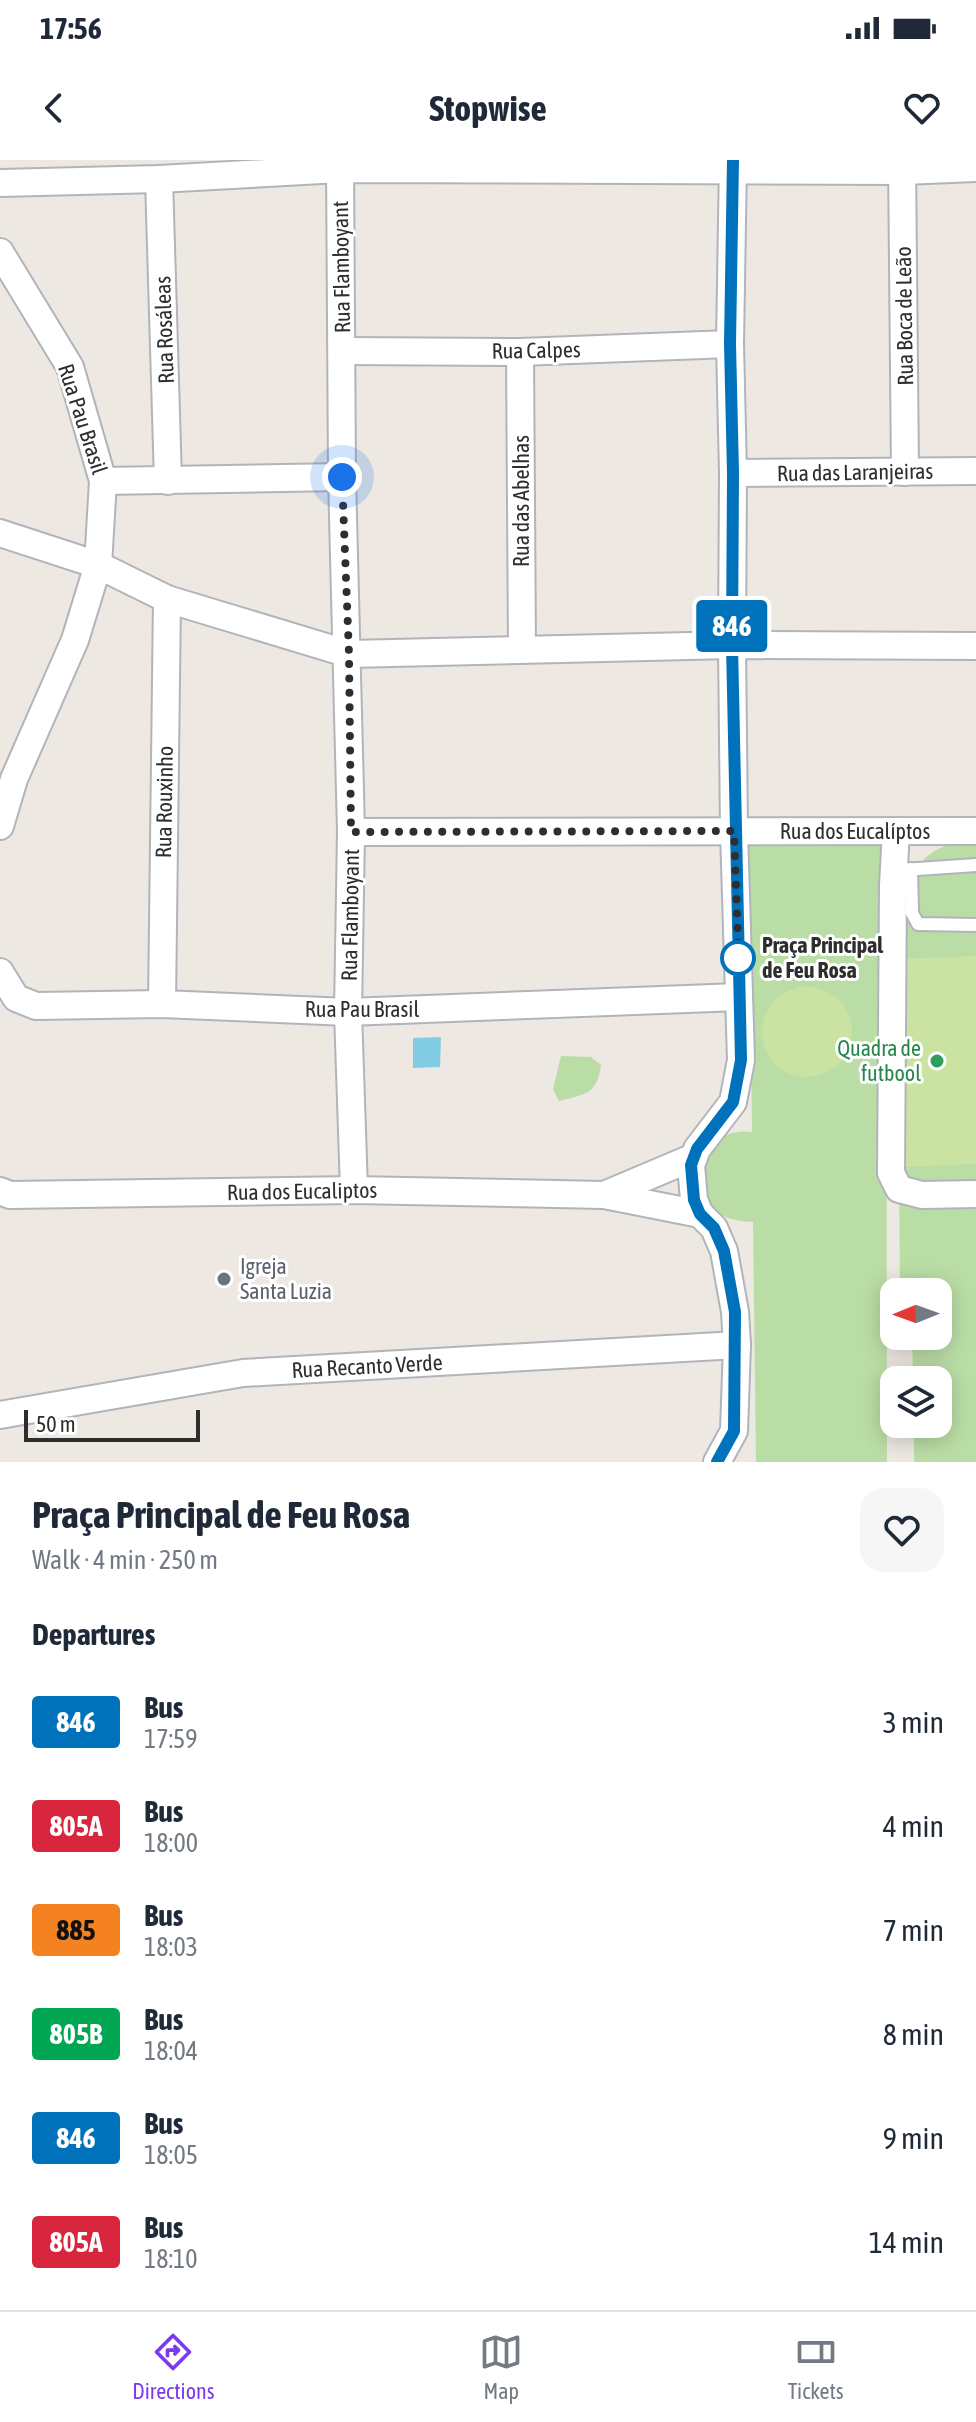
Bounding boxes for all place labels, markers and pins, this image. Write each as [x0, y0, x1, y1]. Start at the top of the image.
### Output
place label: Praça Principal de Feu Rosa [762, 932, 884, 983]
marker: Praça Principal de Feu Rosa [721, 941, 755, 975]
place label: Quadra de futbool [837, 1035, 921, 1086]
marker: Quadra de futbool [928, 1052, 946, 1070]
place label: Igreja Santa Luzia [240, 1253, 332, 1304]
marker: Igreja Santa Luzia [215, 1270, 233, 1288]

